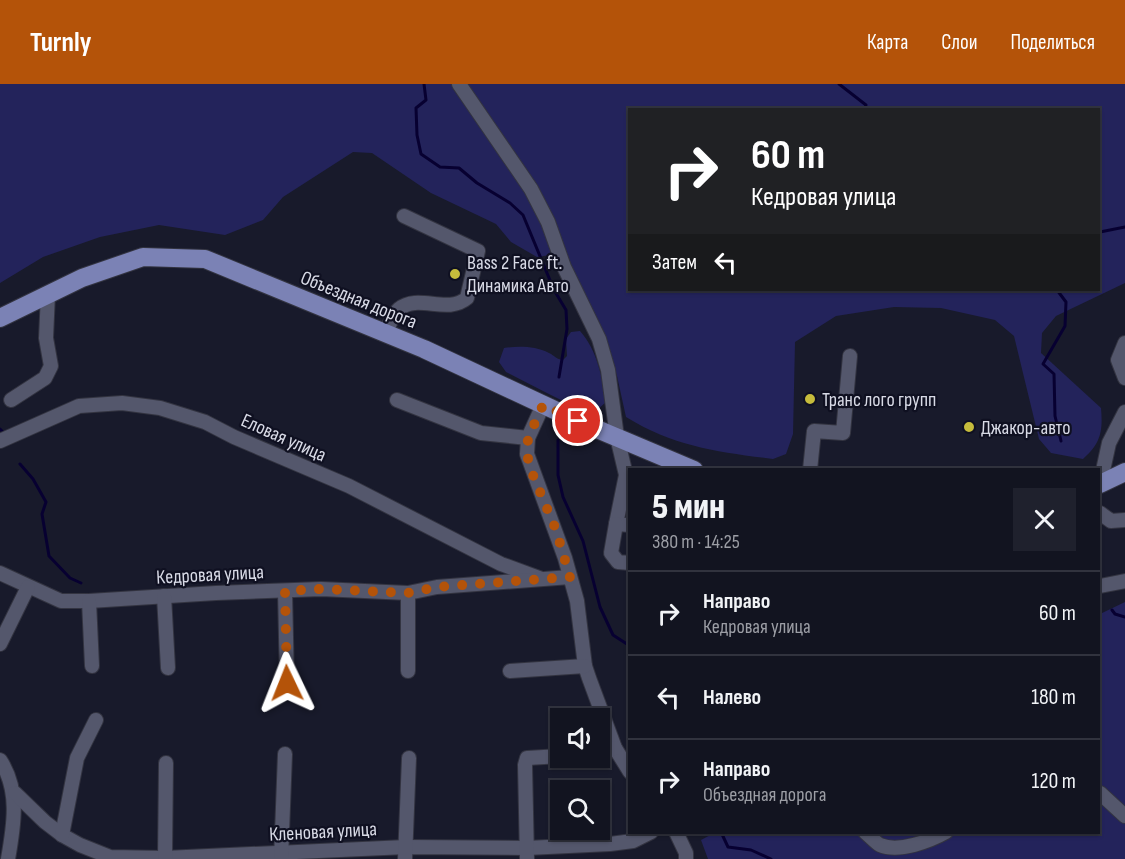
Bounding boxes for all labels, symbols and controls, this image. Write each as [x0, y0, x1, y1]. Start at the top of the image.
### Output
text: Turnly [30, 26, 91, 59]
text: Карта [867, 30, 908, 55]
text: Слои [941, 30, 977, 55]
text: Поделиться [1010, 30, 1095, 55]
text: 60 m [751, 130, 825, 181]
icon: right [652, 132, 730, 210]
text: Кедровая улица [751, 181, 896, 213]
icon: left [709, 246, 742, 279]
text: Затем [652, 249, 697, 276]
place label: Bass 2 Face ft. Динамика Авто [467, 251, 569, 298]
street label: Объездная дорога [297, 266, 420, 334]
marker: Bass 2 Face ft. Динамика Авто [448, 267, 462, 281]
place label: Транс лого групп [822, 388, 936, 412]
marker: Транс лого групп [803, 392, 817, 406]
pin [552, 395, 603, 446]
icon: arrive [561, 404, 594, 437]
street label: Еловая улица [237, 409, 330, 467]
place label: Джакор-авто [981, 416, 1070, 440]
marker: Джакор-авто [962, 420, 976, 434]
text: 5 мин [652, 486, 725, 529]
button: close [1013, 488, 1076, 551]
text: 380 m · 14:25 [652, 530, 740, 554]
street label: Кедровая улица [156, 560, 264, 590]
text: Направо [703, 588, 770, 615]
icon: right [652, 597, 685, 630]
text: 60 m [1039, 600, 1076, 627]
text: Кедровая улица [703, 615, 811, 639]
position arrow [255, 651, 319, 715]
icon: left [652, 681, 685, 714]
text: Налево [703, 684, 761, 711]
text: 180 m [1031, 684, 1076, 711]
map controls [550, 708, 610, 840]
button: sound [550, 708, 610, 768]
text: Направо [703, 756, 770, 783]
icon: right [652, 765, 685, 798]
text: 120 m [1032, 768, 1076, 795]
button: search [550, 780, 610, 840]
text: Объездная дорога [703, 783, 826, 807]
street label: Кленовая улица [269, 817, 377, 847]

